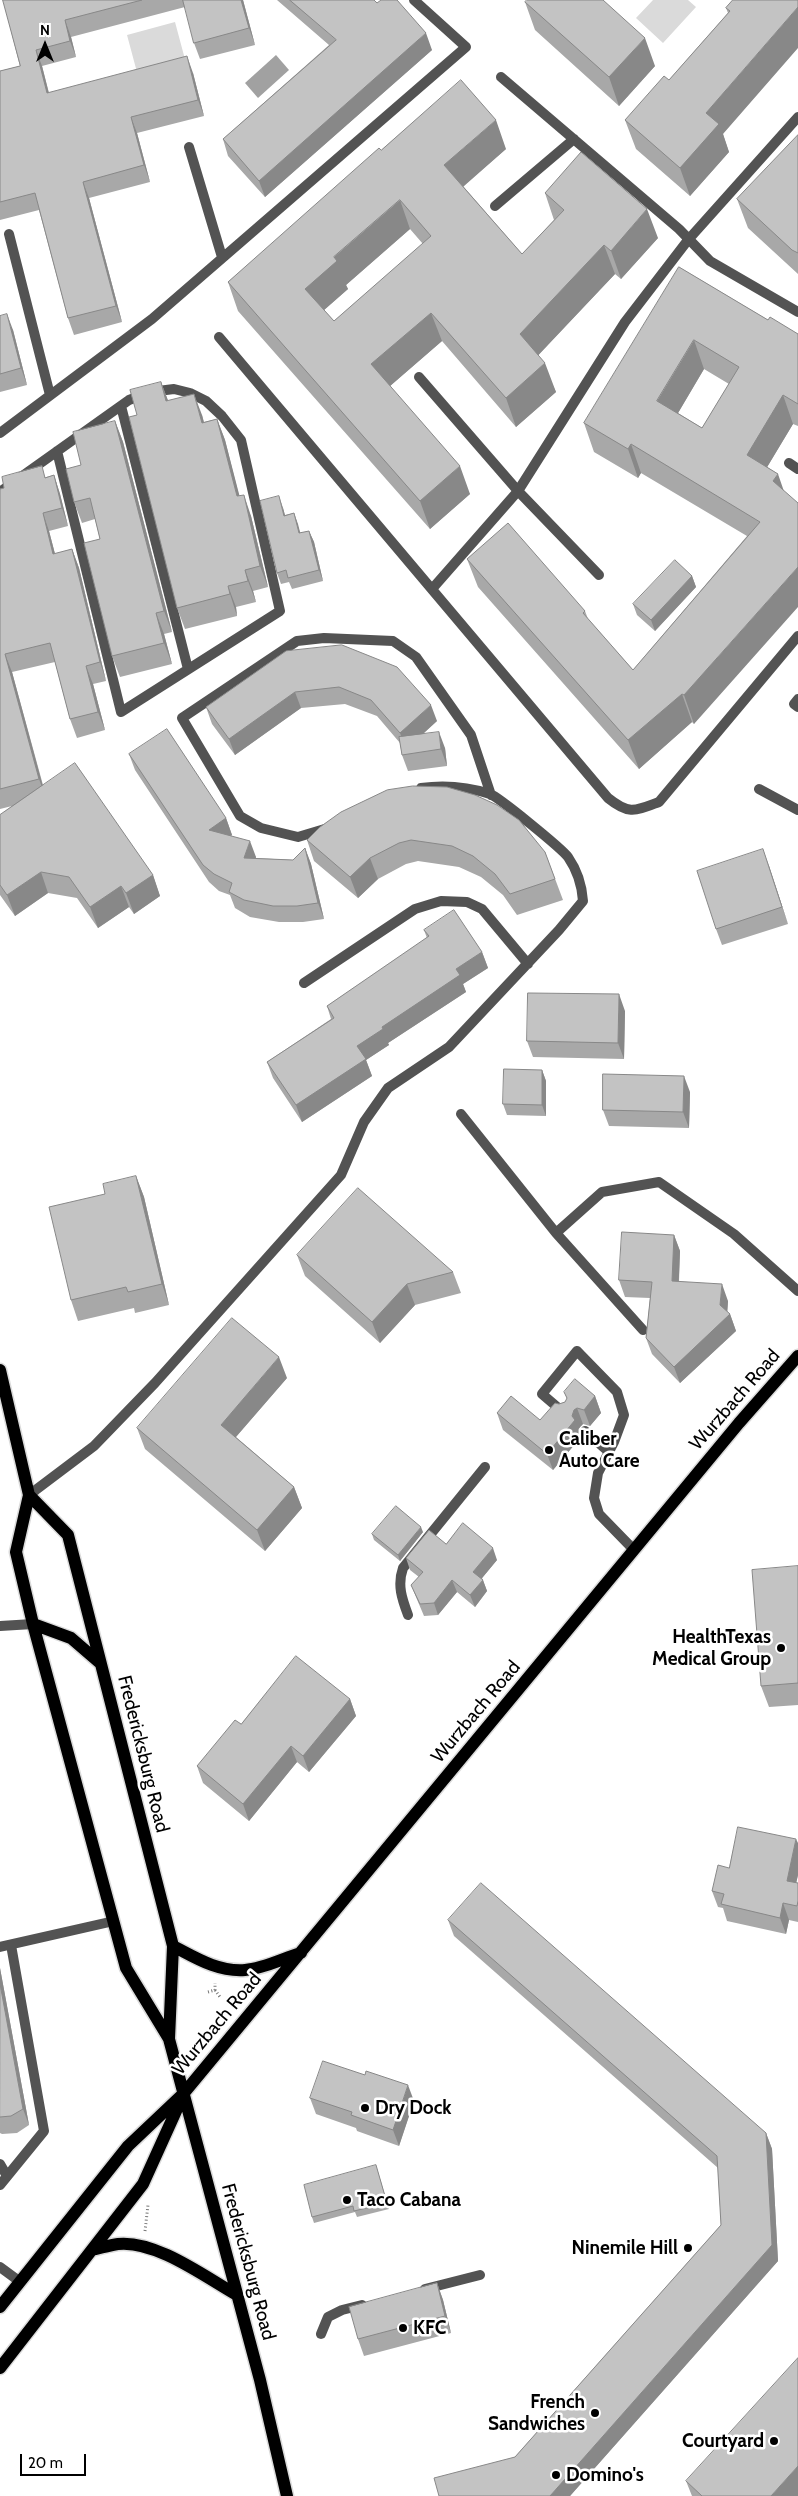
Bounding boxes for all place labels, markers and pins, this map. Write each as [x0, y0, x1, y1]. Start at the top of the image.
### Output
place label: Caliber Auto Care [559, 1428, 640, 1472]
marker: Caliber Auto Care [543, 1444, 555, 1456]
place label: HealthTexas Medical Group [652, 1626, 771, 1670]
marker: HealthTexas Medical Group [775, 1642, 787, 1654]
place label: Dry Dock [375, 2097, 452, 2119]
marker: Dry Dock [359, 2102, 371, 2114]
place label: Taco Cabana [357, 2189, 461, 2211]
marker: Taco Cabana [341, 2194, 353, 2206]
place label: Ninemile Hill [572, 2237, 678, 2259]
marker: Ninemile Hill [682, 2242, 694, 2254]
place label: KFC [413, 2317, 446, 2339]
marker: KFC [397, 2322, 409, 2334]
place label: French Sandwiches [488, 2391, 585, 2435]
marker: French Sandwiches [589, 2407, 601, 2419]
place label: Courtyard [682, 2430, 764, 2452]
marker: Courtyard [768, 2435, 780, 2447]
place label: Domino's [566, 2464, 644, 2486]
marker: Domino's [550, 2469, 562, 2481]

